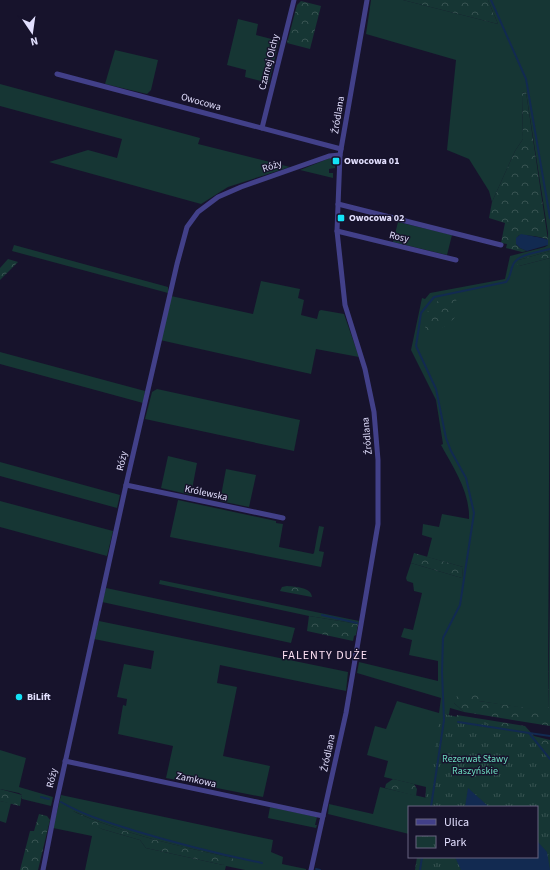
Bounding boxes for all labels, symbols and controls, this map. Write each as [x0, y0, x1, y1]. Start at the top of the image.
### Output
north arrow [12, 12, 52, 52]
street label: Czarnej Olchy [255, 32, 283, 91]
text: N [29, 33, 39, 49]
street label: Owocowa [179, 90, 223, 114]
street label: Źródlana [328, 95, 348, 135]
place label: Owocowa 01 [344, 154, 399, 168]
street label: Róży [260, 156, 284, 176]
marker: Owocowa 01 [331, 156, 341, 166]
place label: Owocowa 02 [349, 211, 404, 225]
marker: Owocowa 02 [336, 213, 346, 223]
street label: Rosy [388, 228, 411, 246]
street label: Źródlana [358, 417, 376, 455]
street label: Róży [113, 449, 131, 472]
street label: Królewska [183, 482, 229, 504]
district label: FALENTY DUŻE [282, 647, 368, 664]
place label: BiLift [27, 690, 51, 704]
marker: BiLift [14, 692, 24, 702]
street label: Źródlana [317, 733, 339, 773]
park label: Rezerwat Stawy Raszyńskie [442, 752, 508, 778]
street label: Róży [43, 767, 61, 789]
street label: Zamkowa [175, 769, 217, 791]
legend [408, 806, 538, 858]
text: Ulica [444, 814, 469, 831]
text: Park [444, 834, 466, 851]

